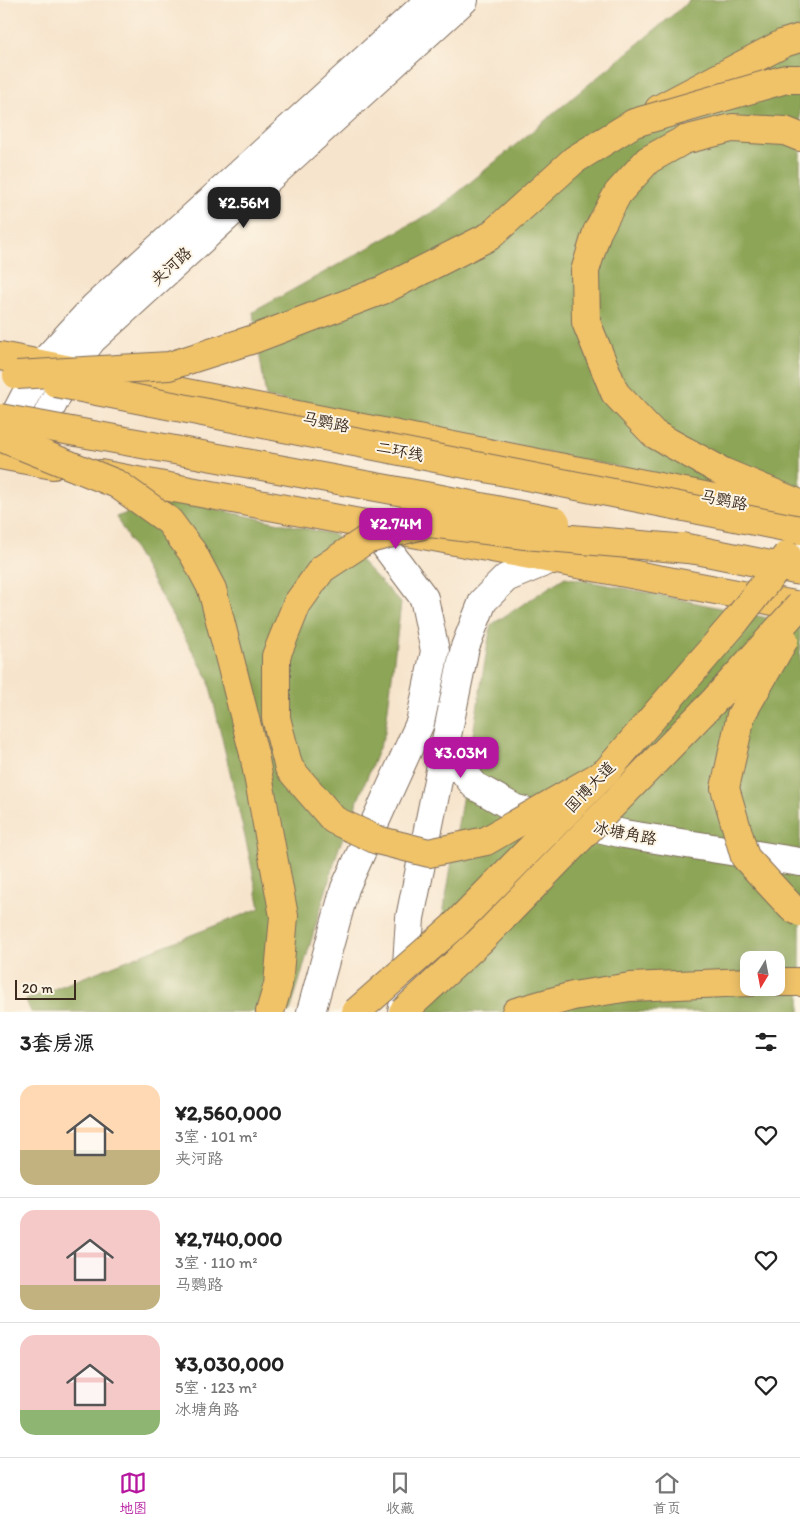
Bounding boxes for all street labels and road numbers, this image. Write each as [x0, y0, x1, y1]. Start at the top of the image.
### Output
street label: 夹河路 [147, 243, 195, 289]
street label: 马鹦路 [301, 408, 351, 436]
street label: 二环线 [375, 437, 425, 465]
street label: 马鹦路 [699, 486, 749, 514]
street label: 国博大道 [561, 757, 619, 817]
street label: 冰塘角路 [592, 818, 658, 848]

